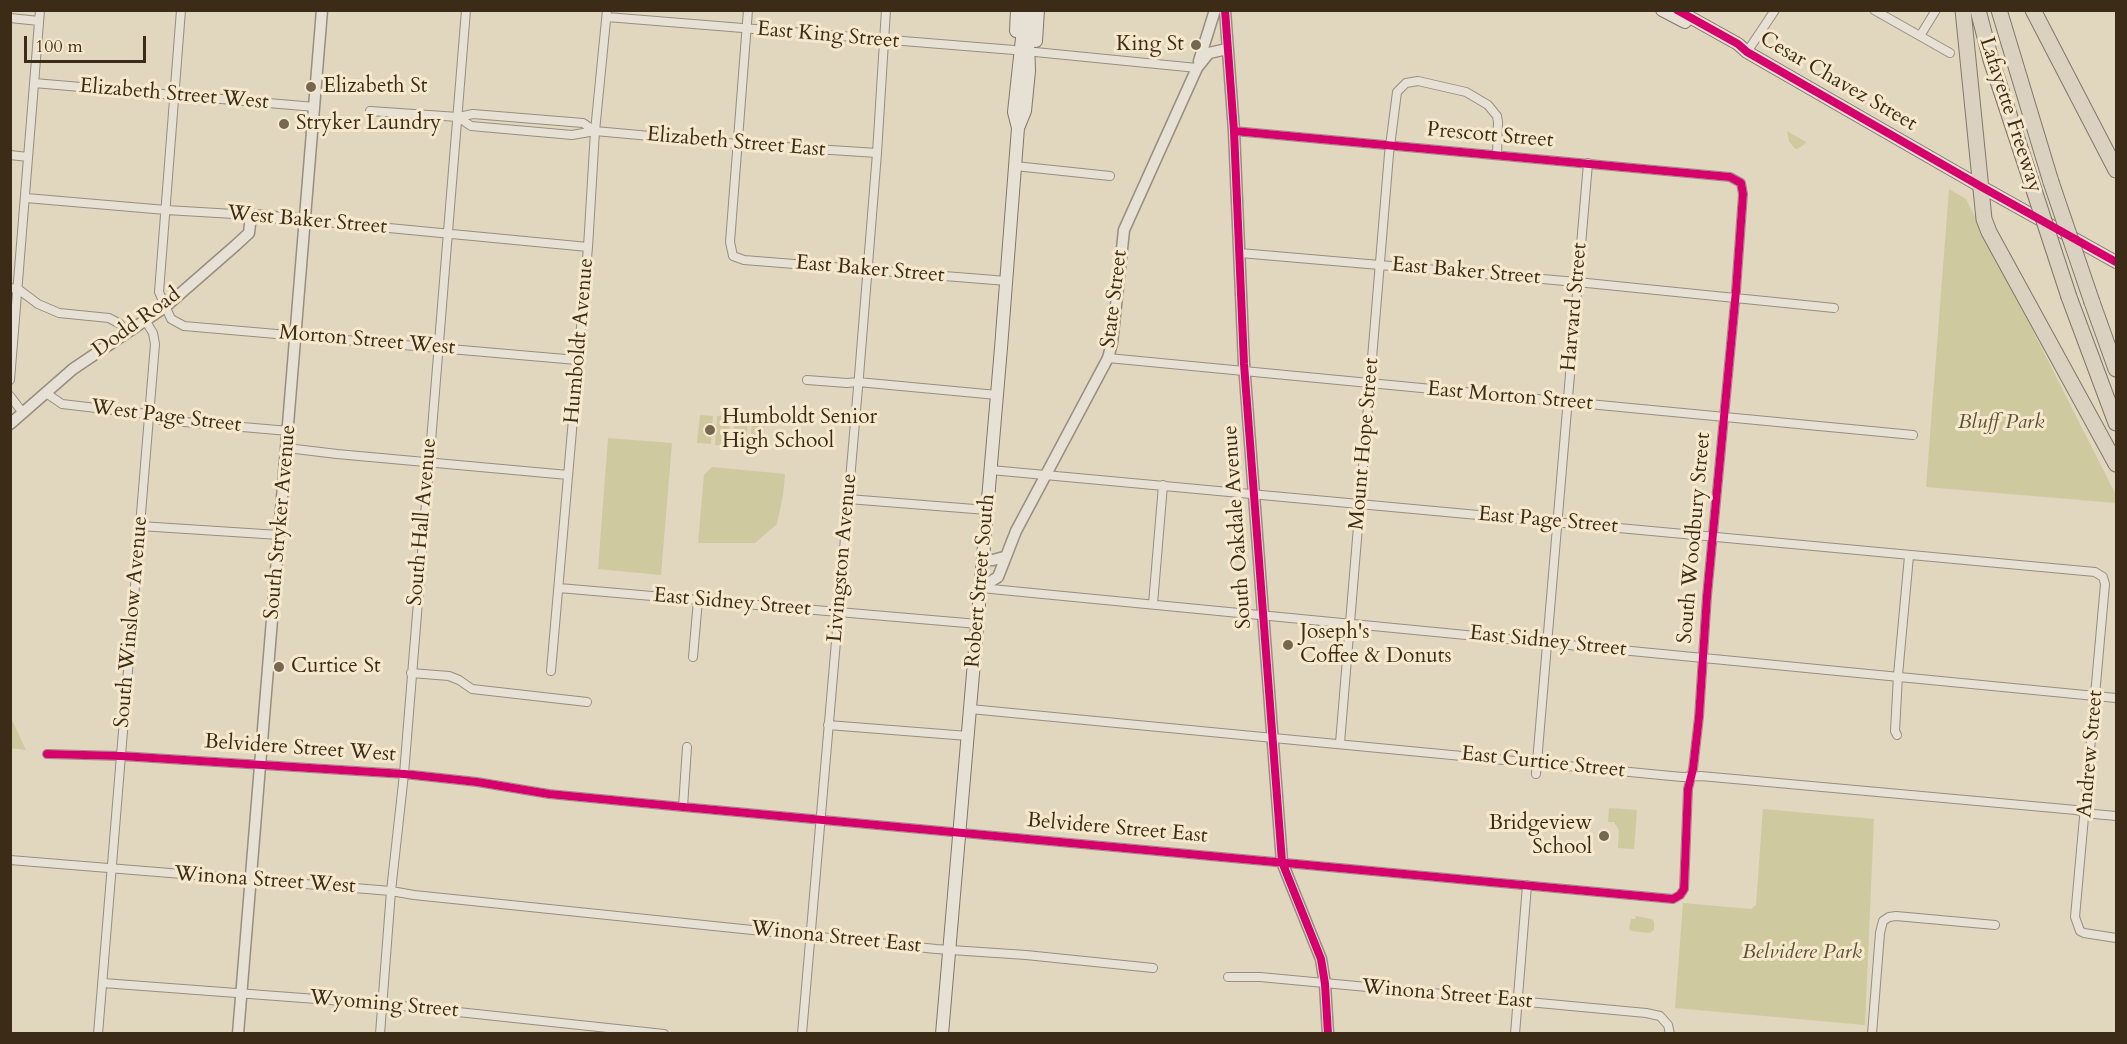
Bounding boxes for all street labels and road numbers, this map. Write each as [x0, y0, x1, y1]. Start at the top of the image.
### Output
street label: East King Street [756, 17, 900, 55]
street label: Cesar Chavez Street [1755, 27, 1921, 137]
street label: Lafayette Freeway [1973, 34, 2047, 196]
street label: Elizabeth Street West [78, 74, 270, 116]
street label: Prescott Street [1426, 118, 1554, 154]
street label: Elizabeth Street East [646, 123, 826, 163]
street label: West Baker Street [226, 201, 388, 241]
street label: Harvard Street [1557, 242, 1593, 372]
street label: State Street [1096, 249, 1134, 349]
street label: East Baker Street [795, 251, 945, 289]
street label: East Baker Street [1391, 253, 1541, 291]
street label: Humboldt Avenue [560, 257, 600, 425]
street label: Dodd Road [88, 283, 186, 363]
street label: Morton Street West [278, 321, 456, 361]
street label: Mount Hope Street [1345, 357, 1385, 531]
street label: East Morton Street [1426, 377, 1594, 417]
street label: West Page Street [90, 395, 242, 439]
street label: South Stryker Avenue [260, 424, 302, 620]
street label: South Oakdale Avenue [1218, 424, 1258, 630]
street label: South Woodbury Street [1673, 431, 1717, 645]
street label: South Hall Avenue [403, 437, 443, 607]
street label: Livingston Avenue [823, 472, 863, 644]
street label: Robert Street South [961, 493, 1001, 669]
street label: East Page Street [1477, 502, 1619, 540]
street label: South Winslow Avenue [110, 515, 154, 729]
street label: East Sidney Street [652, 584, 812, 622]
street label: East Sidney Street [1468, 621, 1628, 663]
street label: Andrew Street [2073, 689, 2109, 819]
street label: Belvidere Street West [203, 730, 397, 768]
street label: East Curtice Street [1460, 742, 1626, 784]
street label: Belvidere Street East [1026, 809, 1208, 849]
street label: Winona Street West [174, 862, 356, 900]
street label: Winona Street East [750, 917, 922, 959]
street label: Winona Street East [1361, 975, 1533, 1015]
street label: Wyoming Street [309, 986, 459, 1024]

